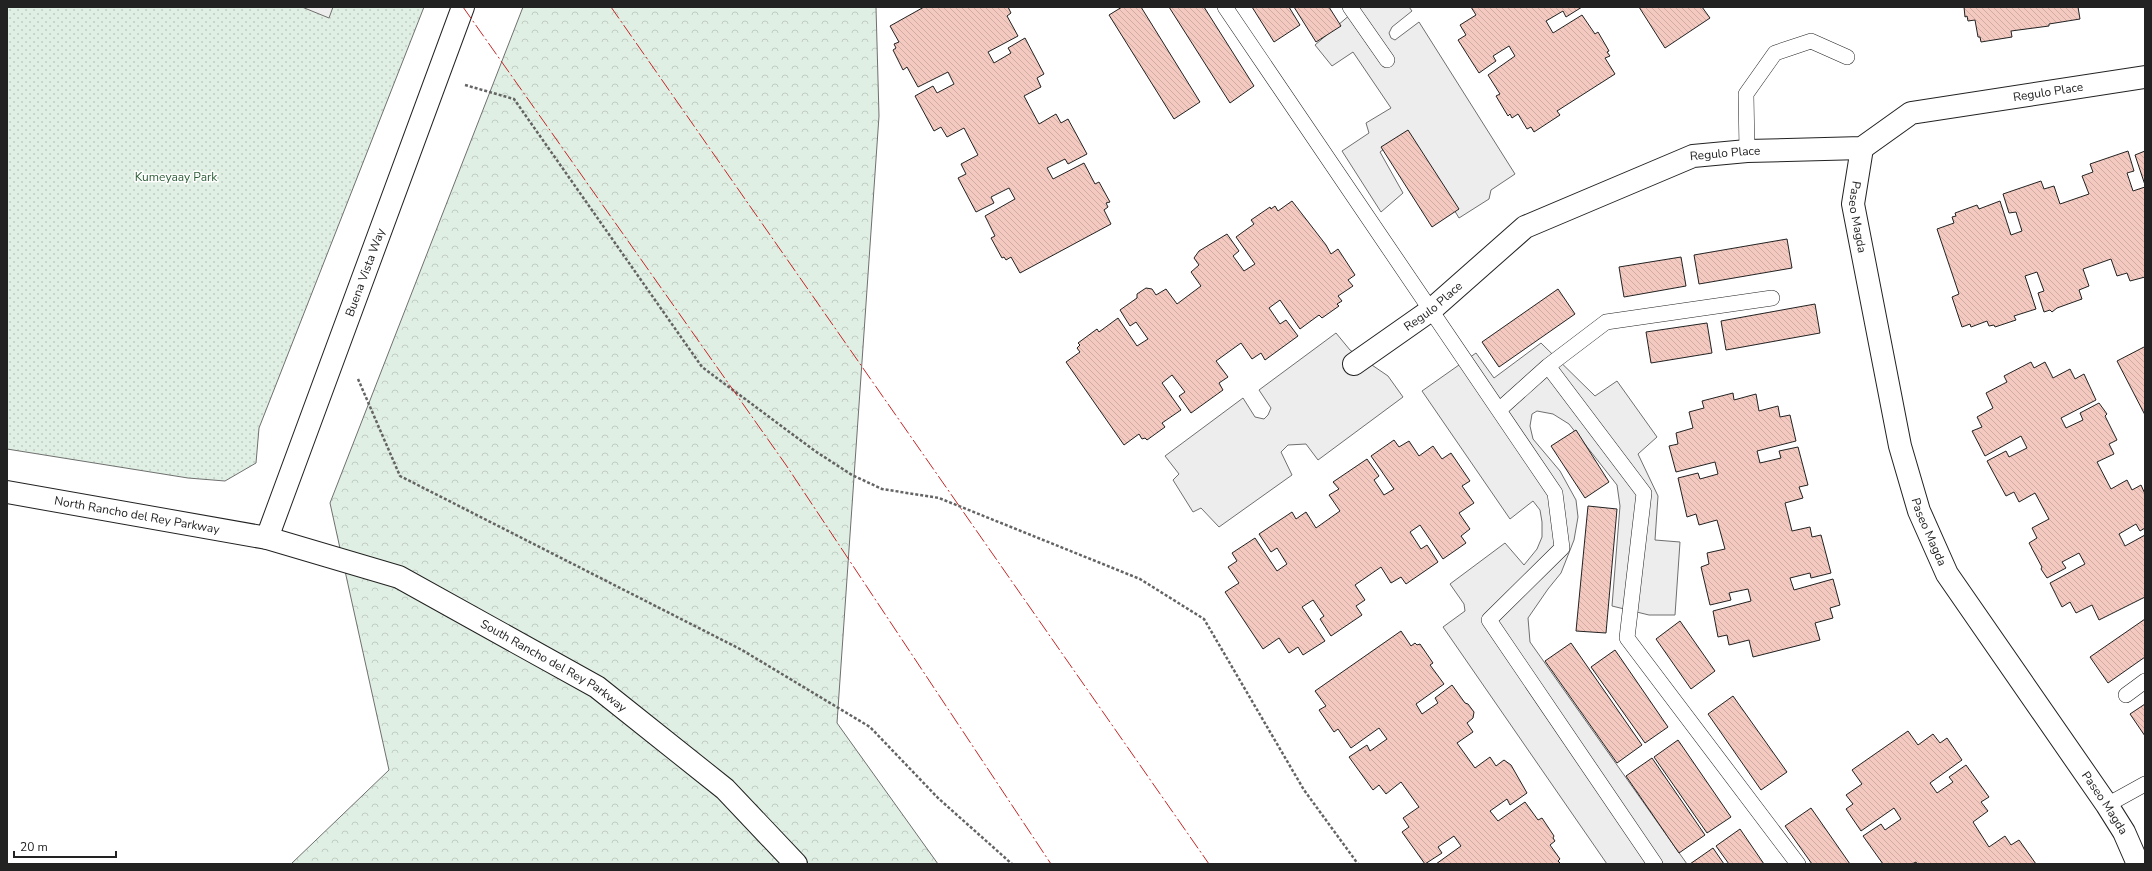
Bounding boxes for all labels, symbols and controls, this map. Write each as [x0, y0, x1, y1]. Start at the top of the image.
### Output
street label: Regulo Place [2012, 79, 2084, 105]
street label: Regulo Place [1689, 143, 1761, 164]
park label: Kumeyaay Park [135, 169, 218, 185]
street label: Paseo Magda [1845, 180, 1870, 254]
street label: Buena Vista Way [341, 225, 389, 319]
street label: Regulo Place [1401, 278, 1466, 335]
street label: North Rancho del Rey Parkway [53, 493, 222, 538]
street label: Paseo Magda [1908, 496, 1950, 569]
street label: South Rancho del Rey Parkway [478, 616, 631, 716]
street label: Paseo Magda [2078, 768, 2132, 838]
scale bar [14, 833, 116, 859]
text: 20 m [20, 839, 48, 855]

